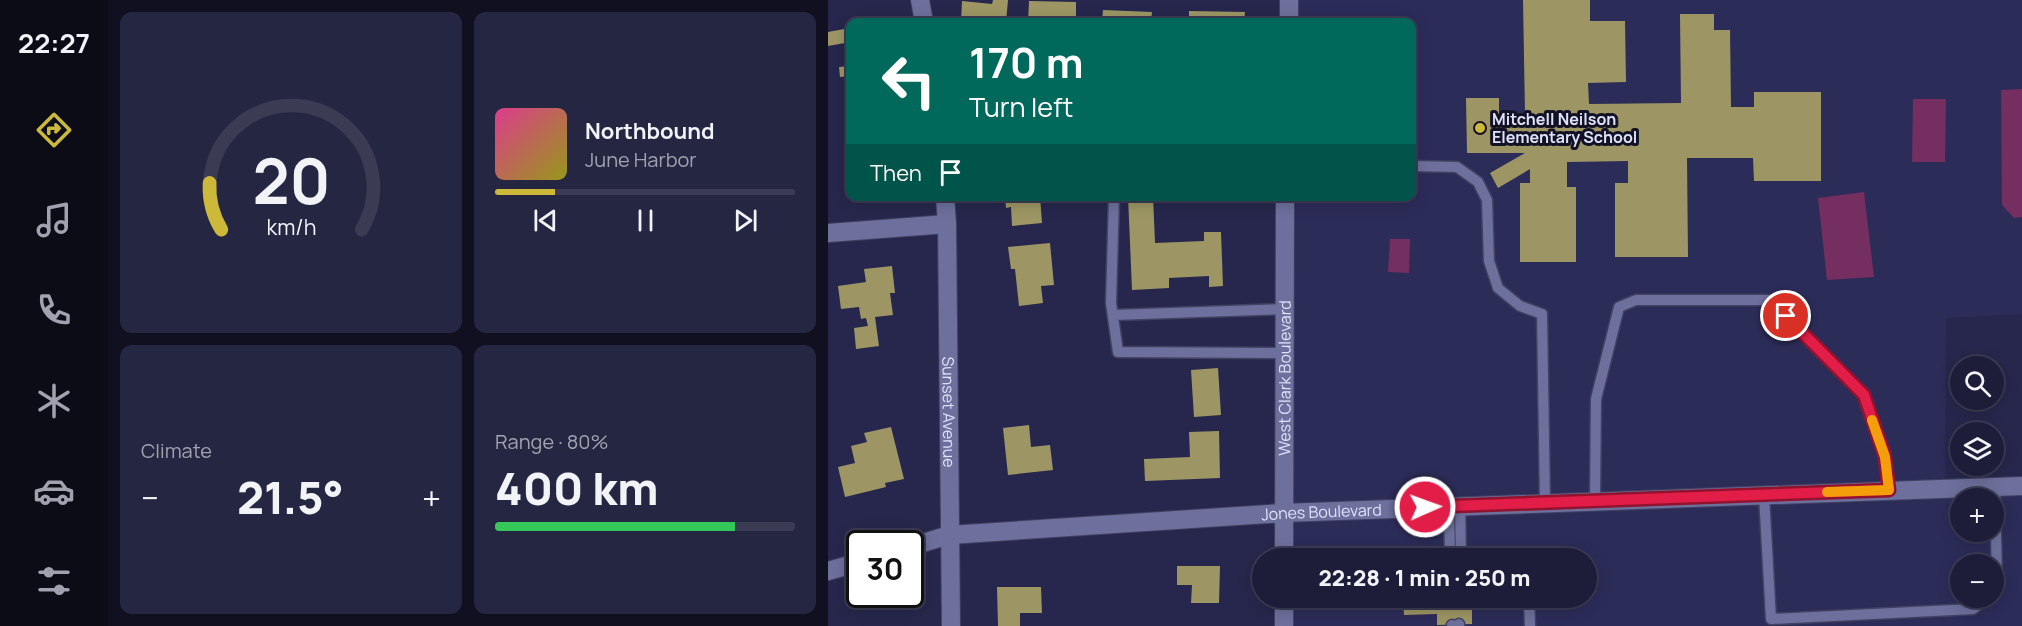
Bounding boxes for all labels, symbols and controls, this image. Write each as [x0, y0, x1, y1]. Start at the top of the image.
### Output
text: 22:27 [18, 24, 90, 61]
text: 170 m [969, 33, 1084, 91]
icon: left [870, 42, 948, 120]
text: Turn left [969, 88, 1073, 125]
place label: Mitchell Neilson Elementary School [1492, 108, 1637, 148]
icon: directions [33, 109, 75, 151]
text: Northbound [585, 116, 715, 146]
marker: Mitchell Neilson Elementary School [1473, 121, 1487, 135]
text: 20 [252, 137, 330, 223]
text: June Harbor [585, 146, 697, 173]
icon: arrive [934, 156, 967, 189]
text: Then [870, 158, 922, 188]
icon: music [33, 199, 75, 241]
icon: previous [529, 204, 562, 237]
icon: pause [629, 204, 662, 237]
icon: next [729, 204, 762, 237]
text: km/h [266, 212, 316, 241]
icon: phone [33, 289, 75, 331]
pin [1760, 290, 1811, 341]
icon: arrive [1769, 299, 1802, 332]
street label: West Clark Boulevard [1273, 300, 1296, 456]
street label: Sunset Avenue [937, 356, 960, 468]
map controls [1950, 356, 2004, 608]
button: search [1950, 356, 2004, 410]
icon: climate [33, 380, 75, 422]
button: layers [1950, 422, 2004, 476]
text: Range · 80% [495, 428, 609, 455]
text: Climate [141, 437, 212, 464]
text: 400 km [495, 457, 658, 519]
text: 21.5° [237, 466, 344, 528]
icon: car [33, 470, 75, 512]
text: − [141, 475, 159, 520]
text: + [422, 475, 441, 520]
position arrow [1393, 475, 1457, 539]
button: + [1950, 488, 2004, 542]
street label: Jones Boulevard [1261, 498, 1382, 525]
speed limit sign: 30 [846, 530, 924, 608]
button: − [1950, 554, 2004, 608]
icon: filters [33, 560, 75, 602]
text: 22:28 · 1 min · 250 m [1318, 563, 1531, 593]

